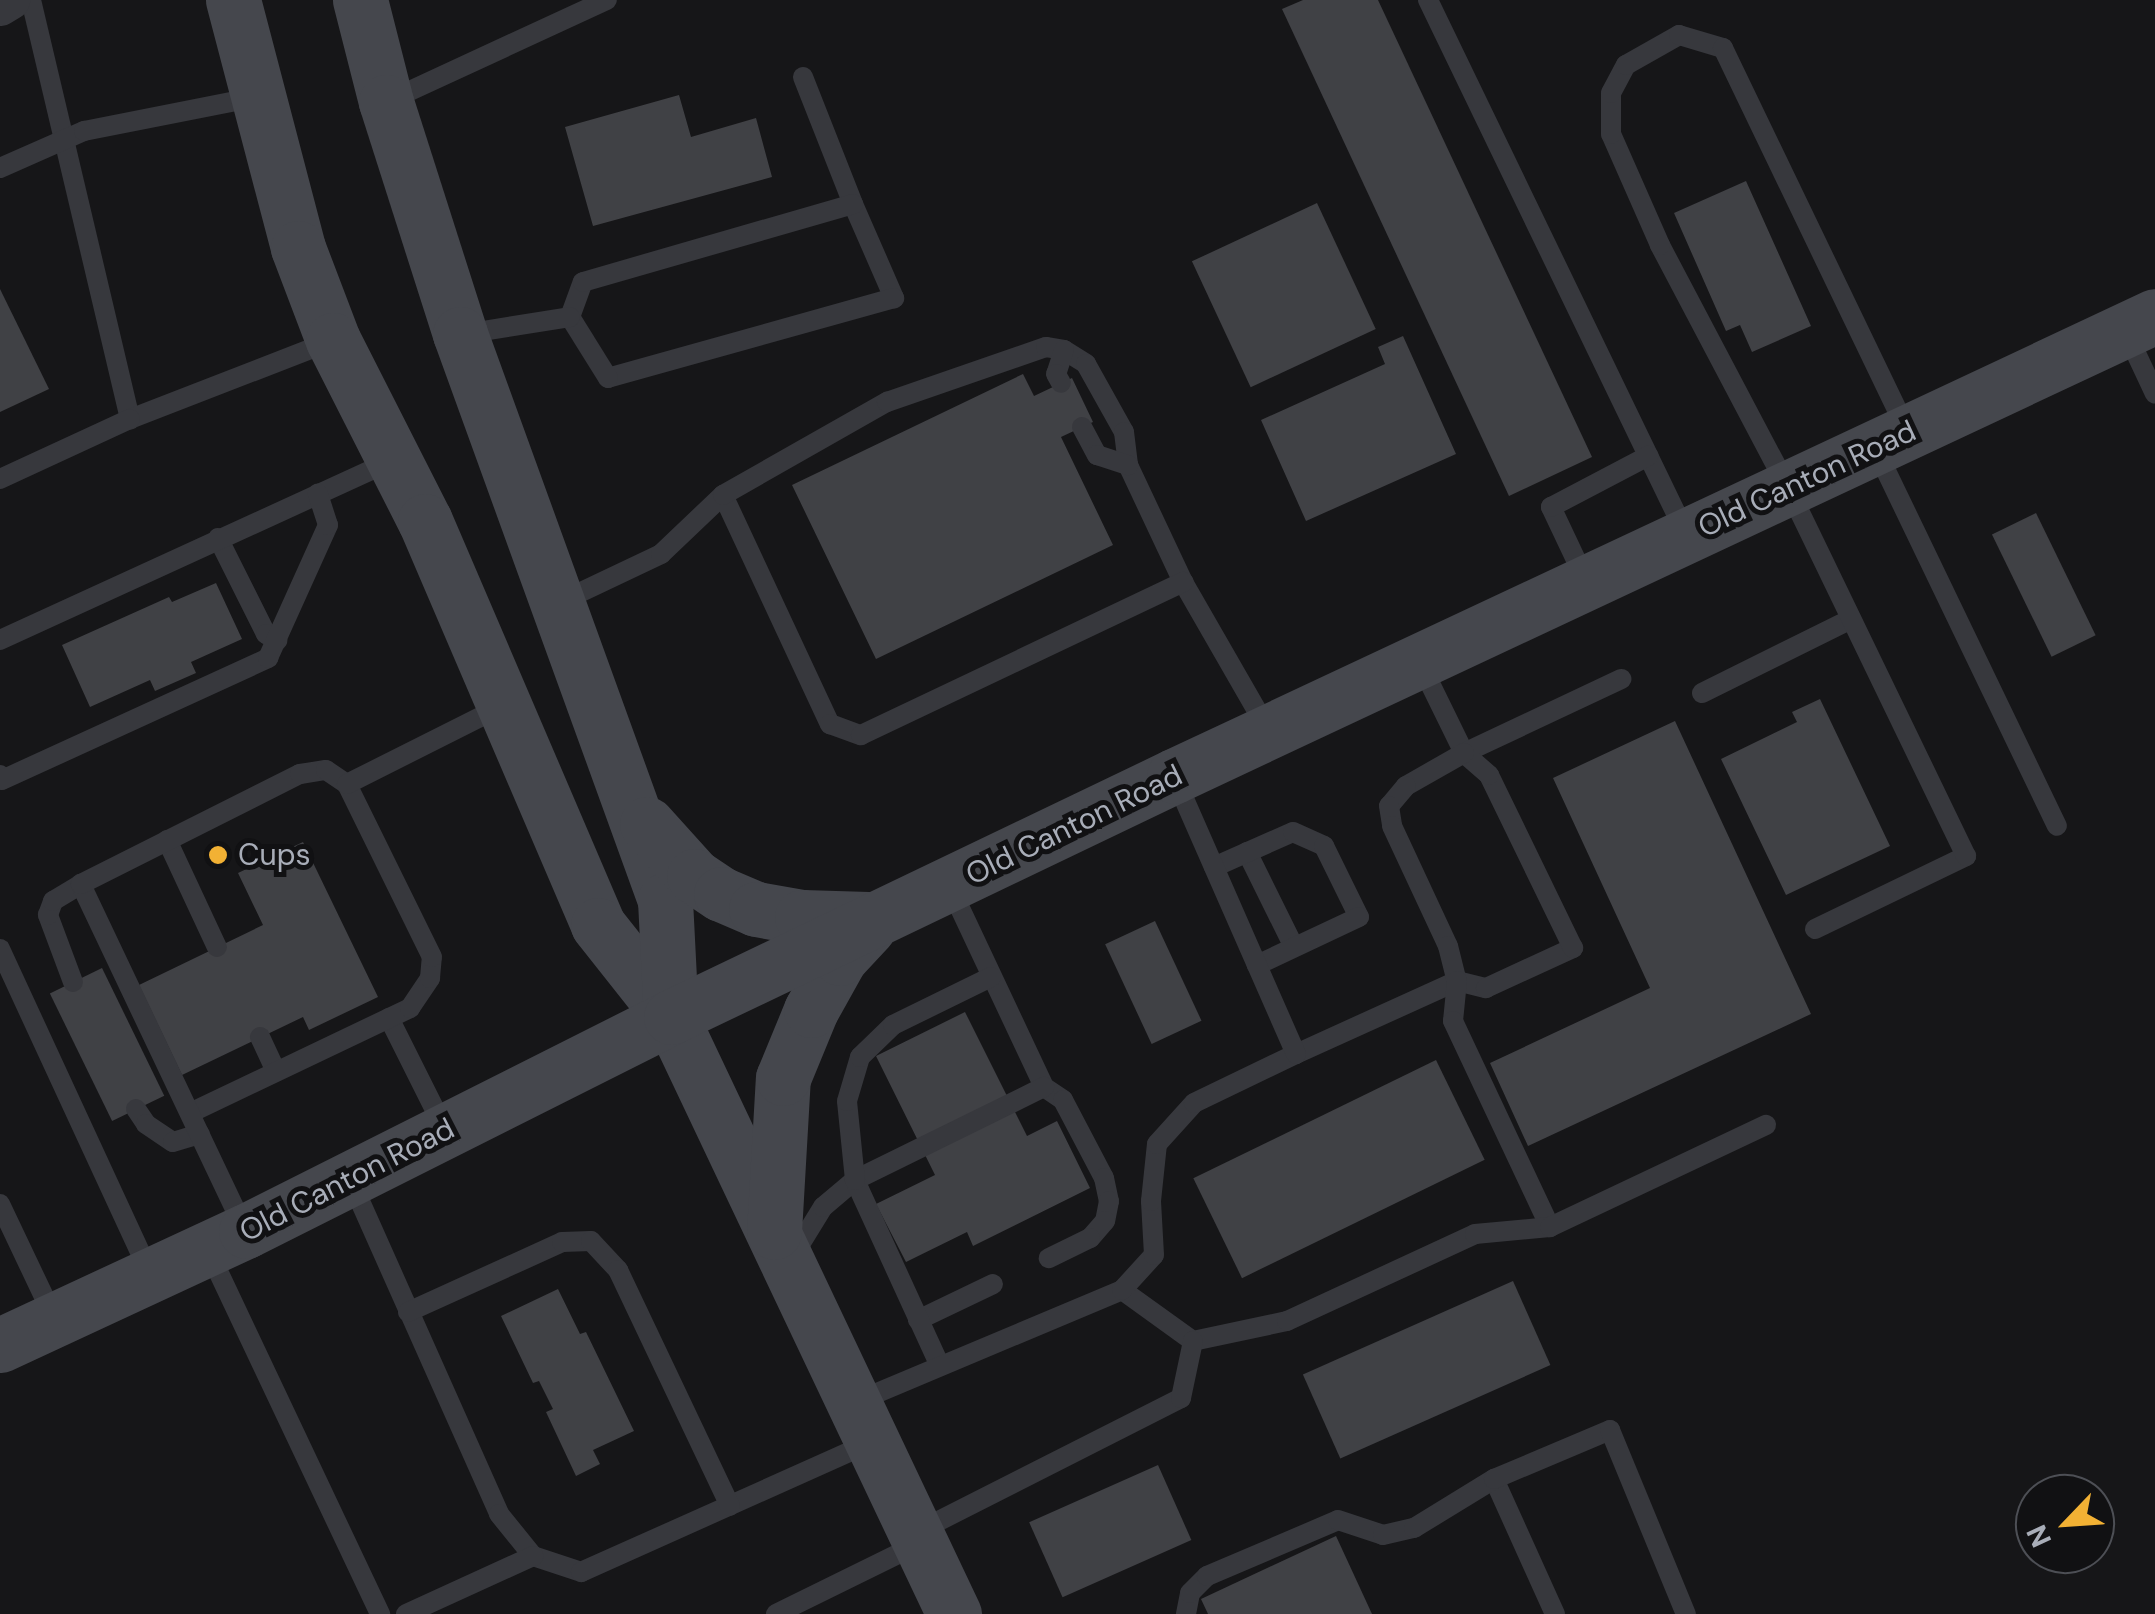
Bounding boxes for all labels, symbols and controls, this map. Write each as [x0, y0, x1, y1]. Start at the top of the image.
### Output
street label: Old Canton Road [1692, 413, 1922, 545]
street label: Old Canton Road [960, 757, 1188, 893]
place label: Cups [238, 837, 311, 873]
marker: Cups [207, 844, 229, 866]
street label: Old Canton Road [234, 1110, 460, 1250]
north arrow [2015, 1474, 2115, 1574]
text: N [2018, 1519, 2060, 1553]

